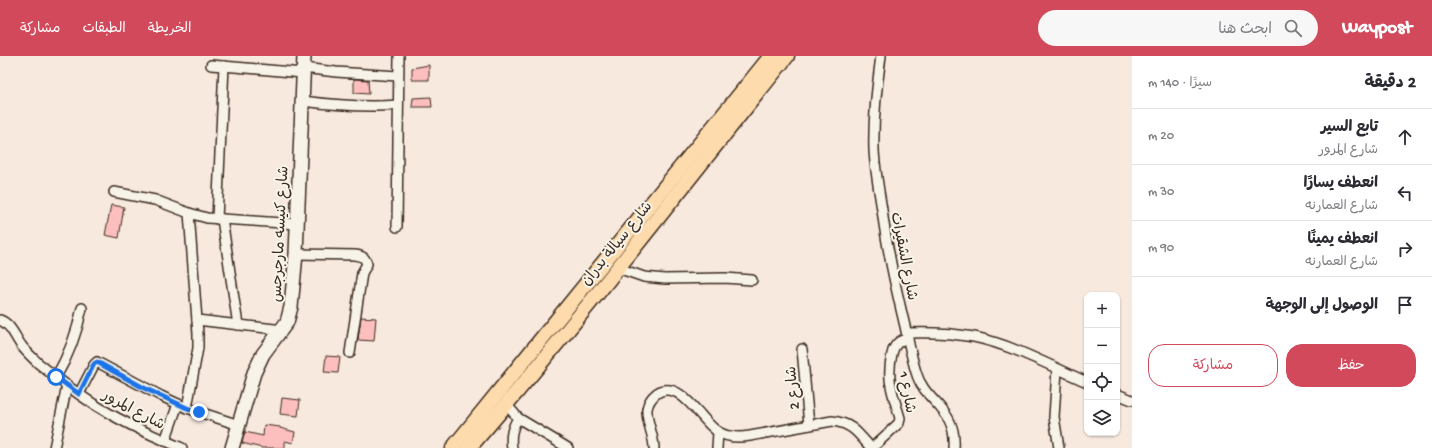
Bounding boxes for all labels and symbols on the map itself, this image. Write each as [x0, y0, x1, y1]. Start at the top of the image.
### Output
street label: شارع كنيسه مارجرجس [268, 166, 294, 303]
street label: شارع سيالة بدران [578, 198, 657, 290]
street label: شارع الشقيرات [886, 211, 920, 302]
street label: شارع 2 [783, 365, 805, 410]
route start [47, 368, 65, 386]
street label: شارع 1 [893, 369, 919, 415]
street label: شارع المرور [98, 386, 167, 435]
route end [190, 403, 208, 421]

